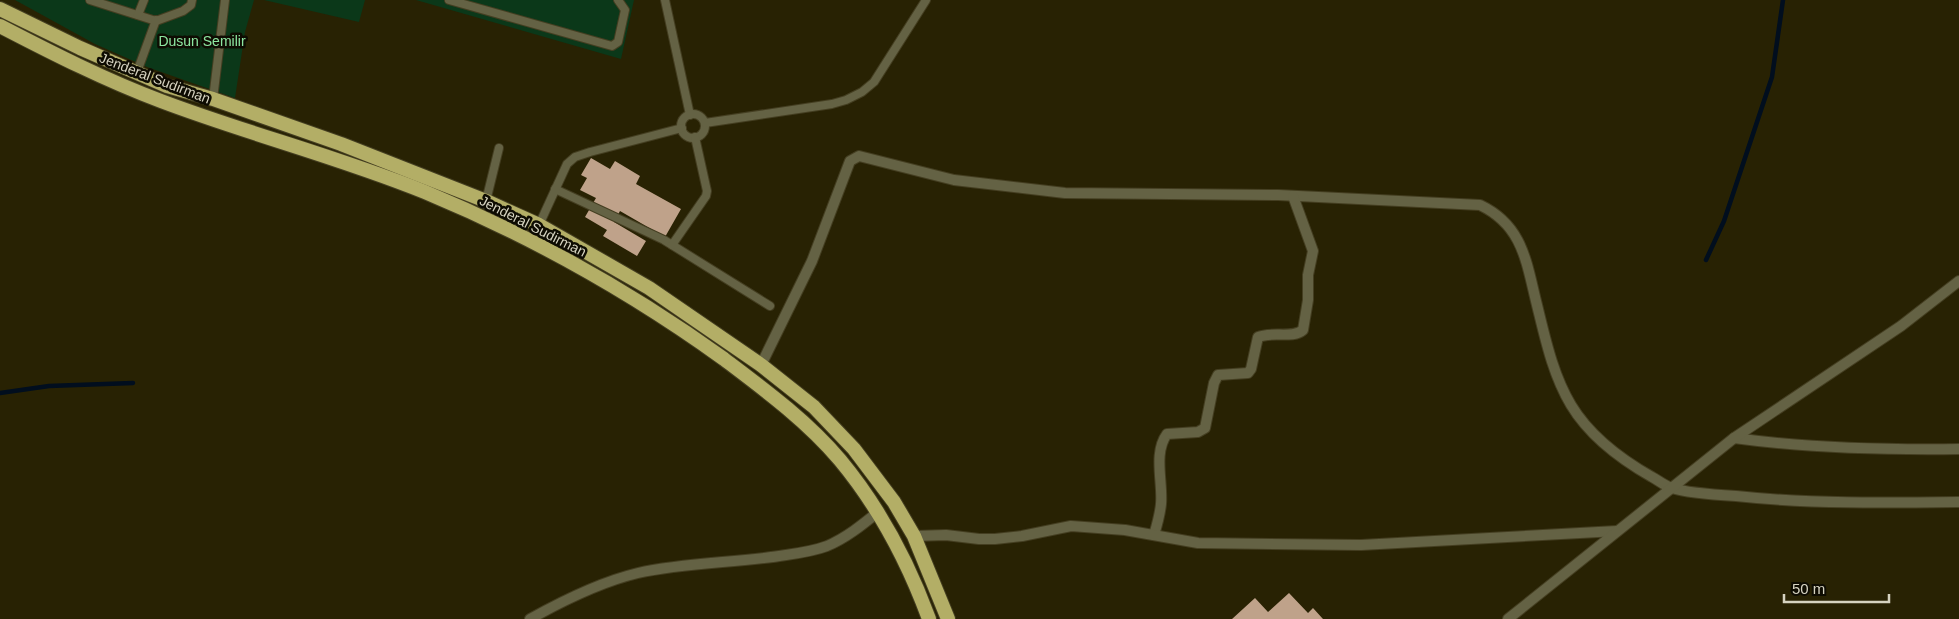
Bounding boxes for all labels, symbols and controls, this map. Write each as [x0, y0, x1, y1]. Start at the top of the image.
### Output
park label: Dusun Semilir [158, 33, 246, 49]
street label: Jenderal Sudirman [97, 49, 213, 107]
street label: Jenderal Sudirman [477, 192, 589, 260]
scale bar [1784, 572, 1889, 604]
text: 50 m [1792, 580, 1825, 597]

